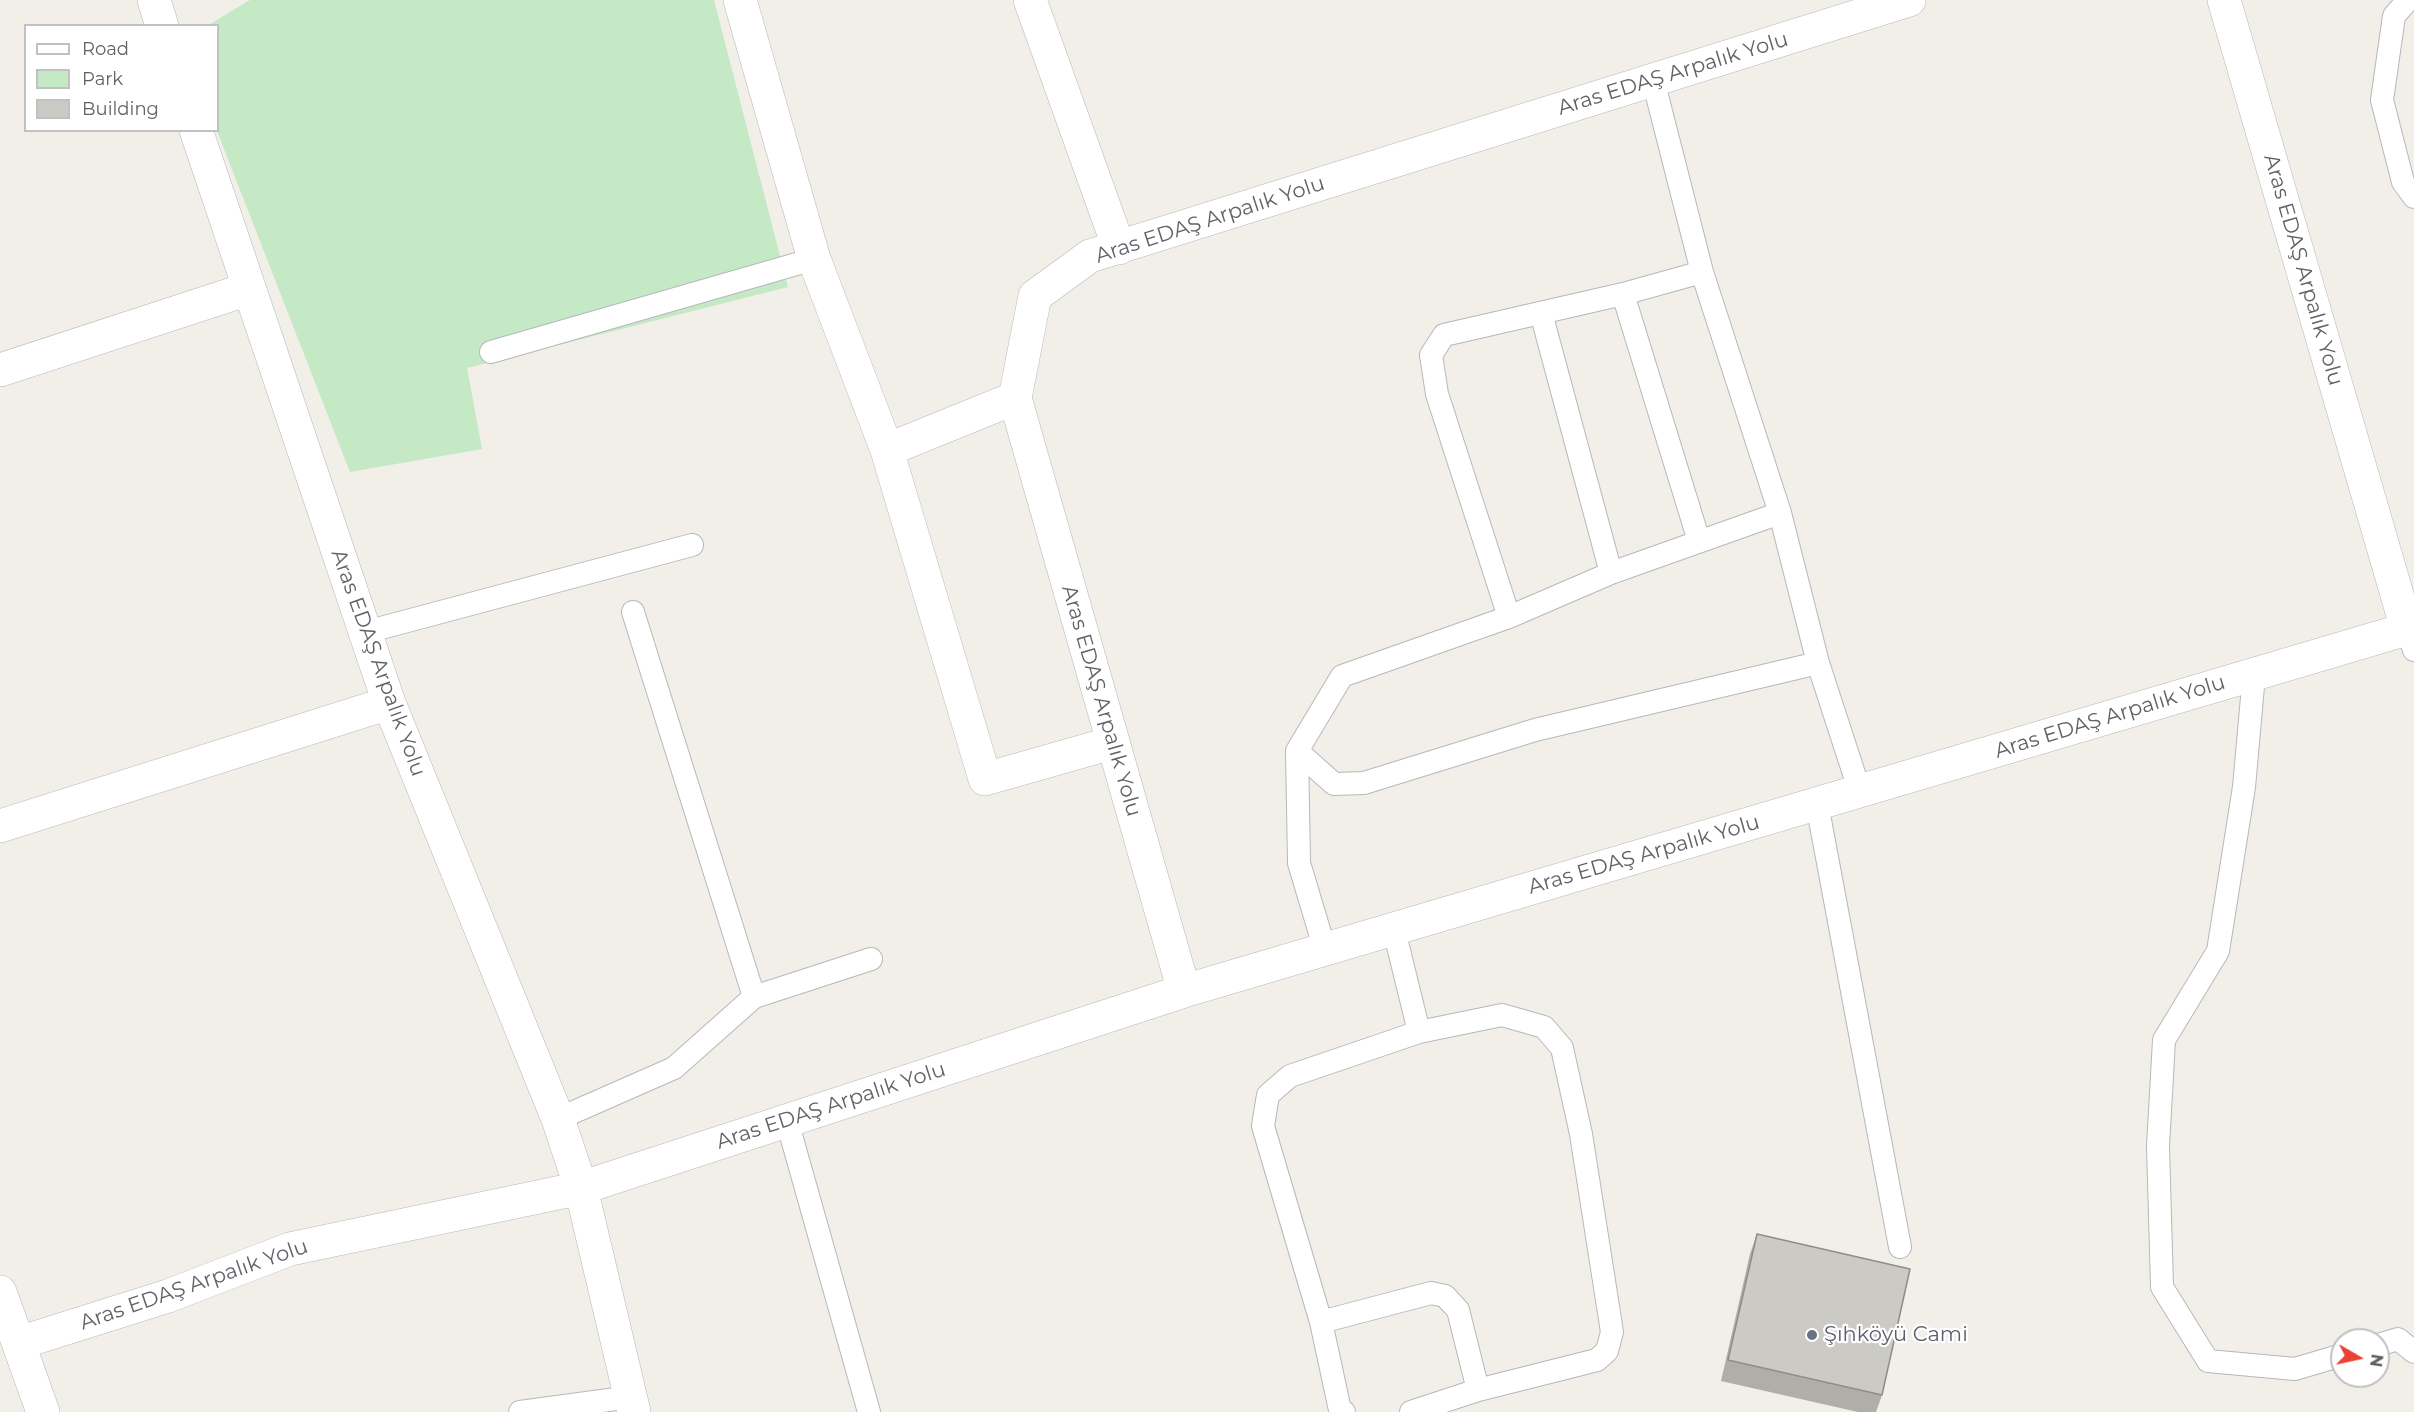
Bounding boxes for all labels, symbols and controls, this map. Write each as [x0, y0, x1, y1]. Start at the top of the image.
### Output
legend [24, 24, 219, 132]
street label: Aras EDAŞ Arpalık Yolu [1555, 27, 1791, 121]
text: Road [82, 38, 129, 60]
text: Park [82, 68, 123, 90]
text: Building [82, 98, 159, 120]
street label: Aras EDAŞ Arpalık Yolu [2258, 151, 2348, 389]
street label: Aras EDAŞ Arpalık Yolu [1092, 171, 1328, 269]
street label: Aras EDAŞ Arpalık Yolu [325, 546, 431, 780]
street label: Aras EDAŞ Arpalık Yolu [1056, 582, 1146, 820]
street label: Aras EDAŞ Arpalık Yolu [1992, 670, 2228, 764]
street label: Aras EDAŞ Arpalık Yolu [1525, 810, 1763, 900]
street label: Aras EDAŞ Arpalık Yolu [713, 1057, 949, 1155]
street label: Aras EDAŞ Arpalık Yolu [77, 1234, 311, 1336]
place label: Şıhköyü Cami [1824, 1322, 1968, 1348]
marker: Şıhköyü Cami [1805, 1328, 1819, 1342]
north arrow [2330, 1328, 2390, 1388]
text: N [2366, 1353, 2387, 1368]

